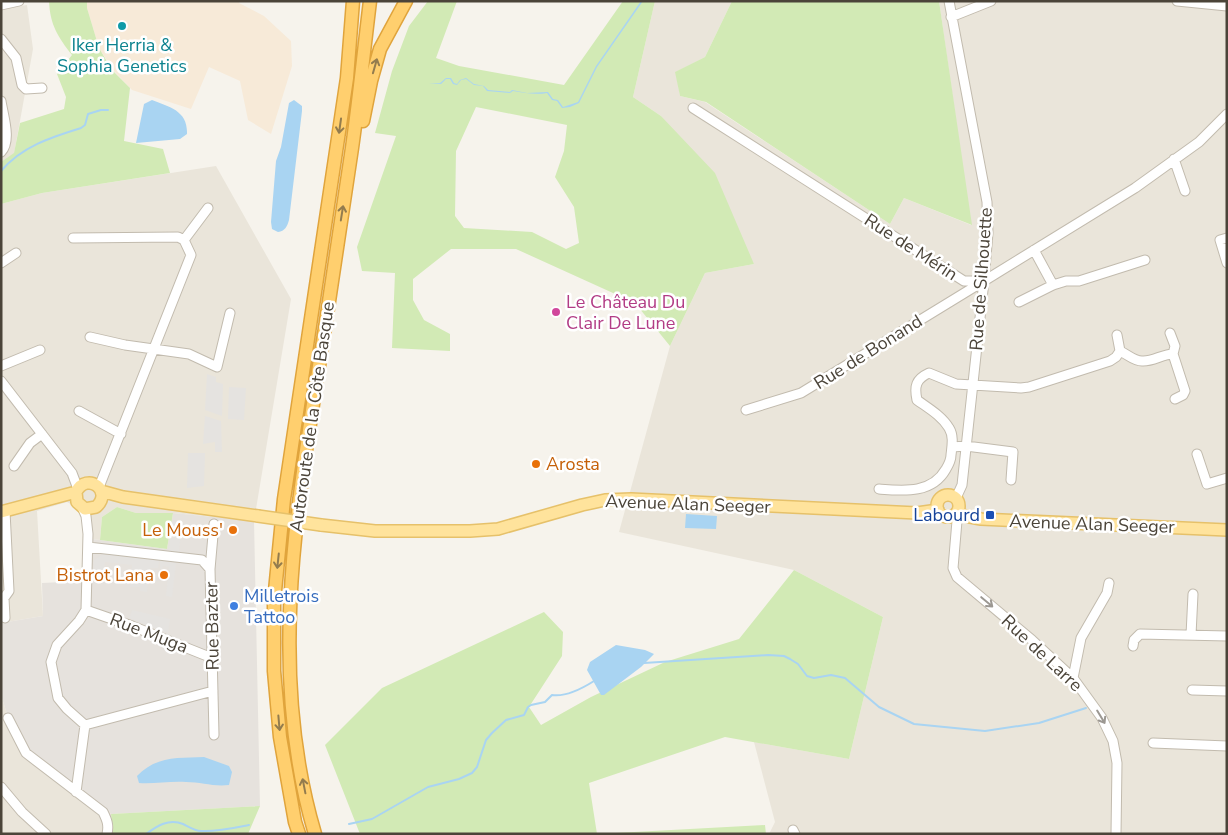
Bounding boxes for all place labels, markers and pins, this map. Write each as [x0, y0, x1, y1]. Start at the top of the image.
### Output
marker: Iker Herria & Sophia Genetics [116, 20, 128, 32]
place label: Iker Herria & Sophia Genetics [57, 33, 187, 78]
place label: Le Château Du Clair De Lune [566, 290, 685, 335]
marker: Le Château Du Clair De Lune [550, 306, 562, 318]
place label: Arosta [546, 452, 600, 476]
marker: Arosta [530, 458, 542, 470]
place label: Labourd [913, 503, 980, 527]
marker: Labourd [984, 509, 996, 521]
place label: Le Mouss' [142, 518, 223, 542]
marker: Le Mouss' [227, 524, 239, 536]
place label: Bistrot Lana [57, 563, 154, 587]
marker: Bistrot Lana [158, 569, 170, 581]
place label: Milletrois Tattoo [244, 584, 319, 629]
marker: Milletrois Tattoo [228, 600, 240, 612]

